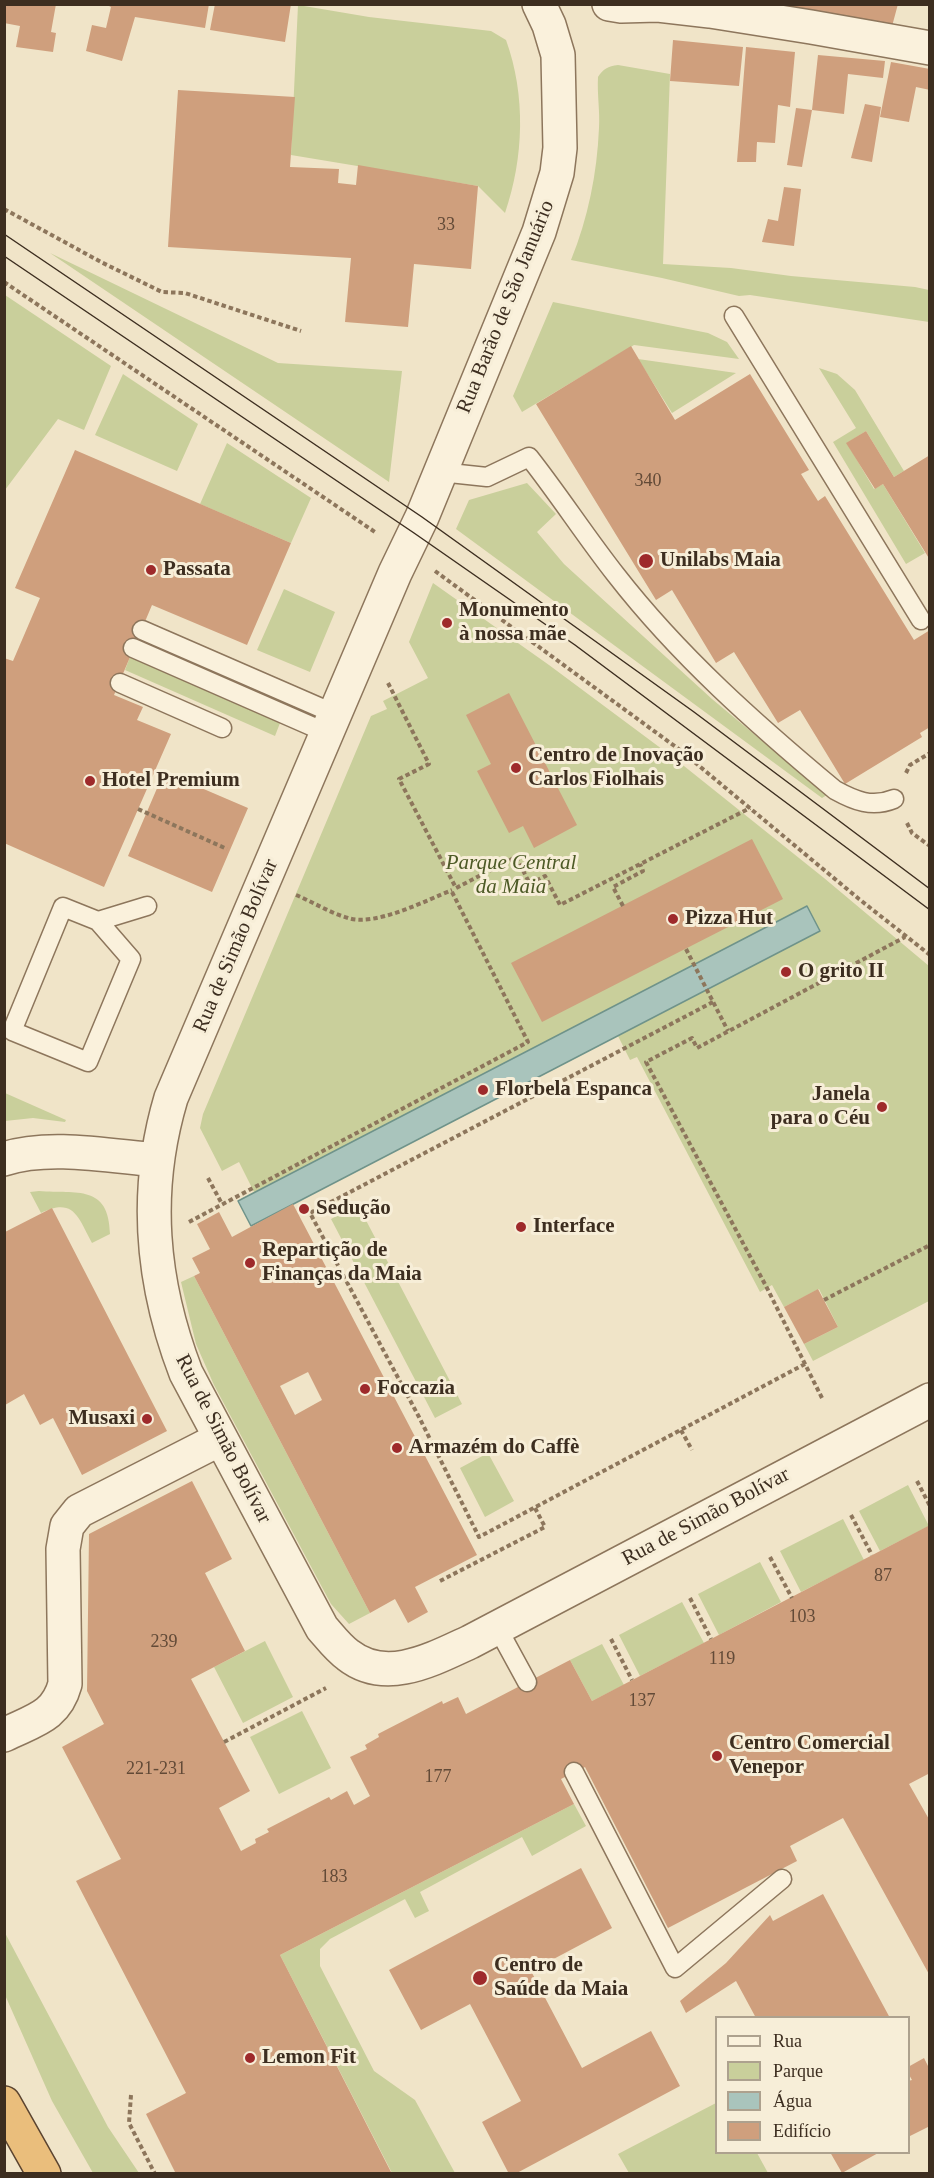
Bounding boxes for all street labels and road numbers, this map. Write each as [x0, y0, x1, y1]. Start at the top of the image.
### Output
street label: Rua Barão de São Januário [452, 197, 560, 417]
street label: Rua de Simão Bolívar [188, 855, 284, 1037]
street label: Rua de Simão Bolívar [170, 1350, 276, 1528]
street label: Rua de Simão Bolívar [618, 1462, 794, 1572]

